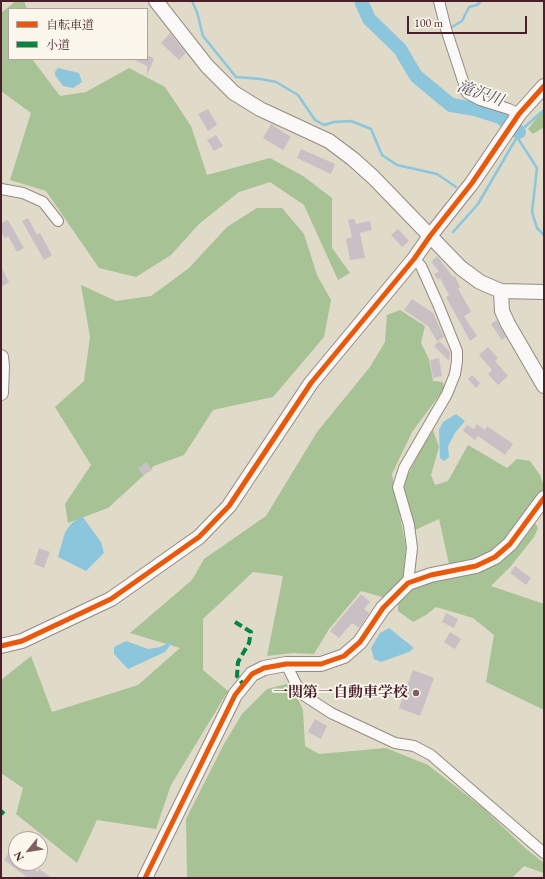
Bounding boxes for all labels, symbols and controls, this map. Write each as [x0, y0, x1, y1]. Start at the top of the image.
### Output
legend [8, 8, 148, 60]
scale bar [409, 8, 529, 34]
text: 100 m [414, 15, 443, 31]
text: 自転車道 [46, 17, 94, 33]
text: 小道 [46, 37, 70, 53]
water label: 滝沢川 [454, 77, 506, 111]
place label: 一関第一自動車学校 [273, 684, 408, 702]
marker: 一関第一自動車学校 [411, 688, 421, 698]
north arrow [8, 831, 48, 871]
text: N [10, 849, 27, 864]

